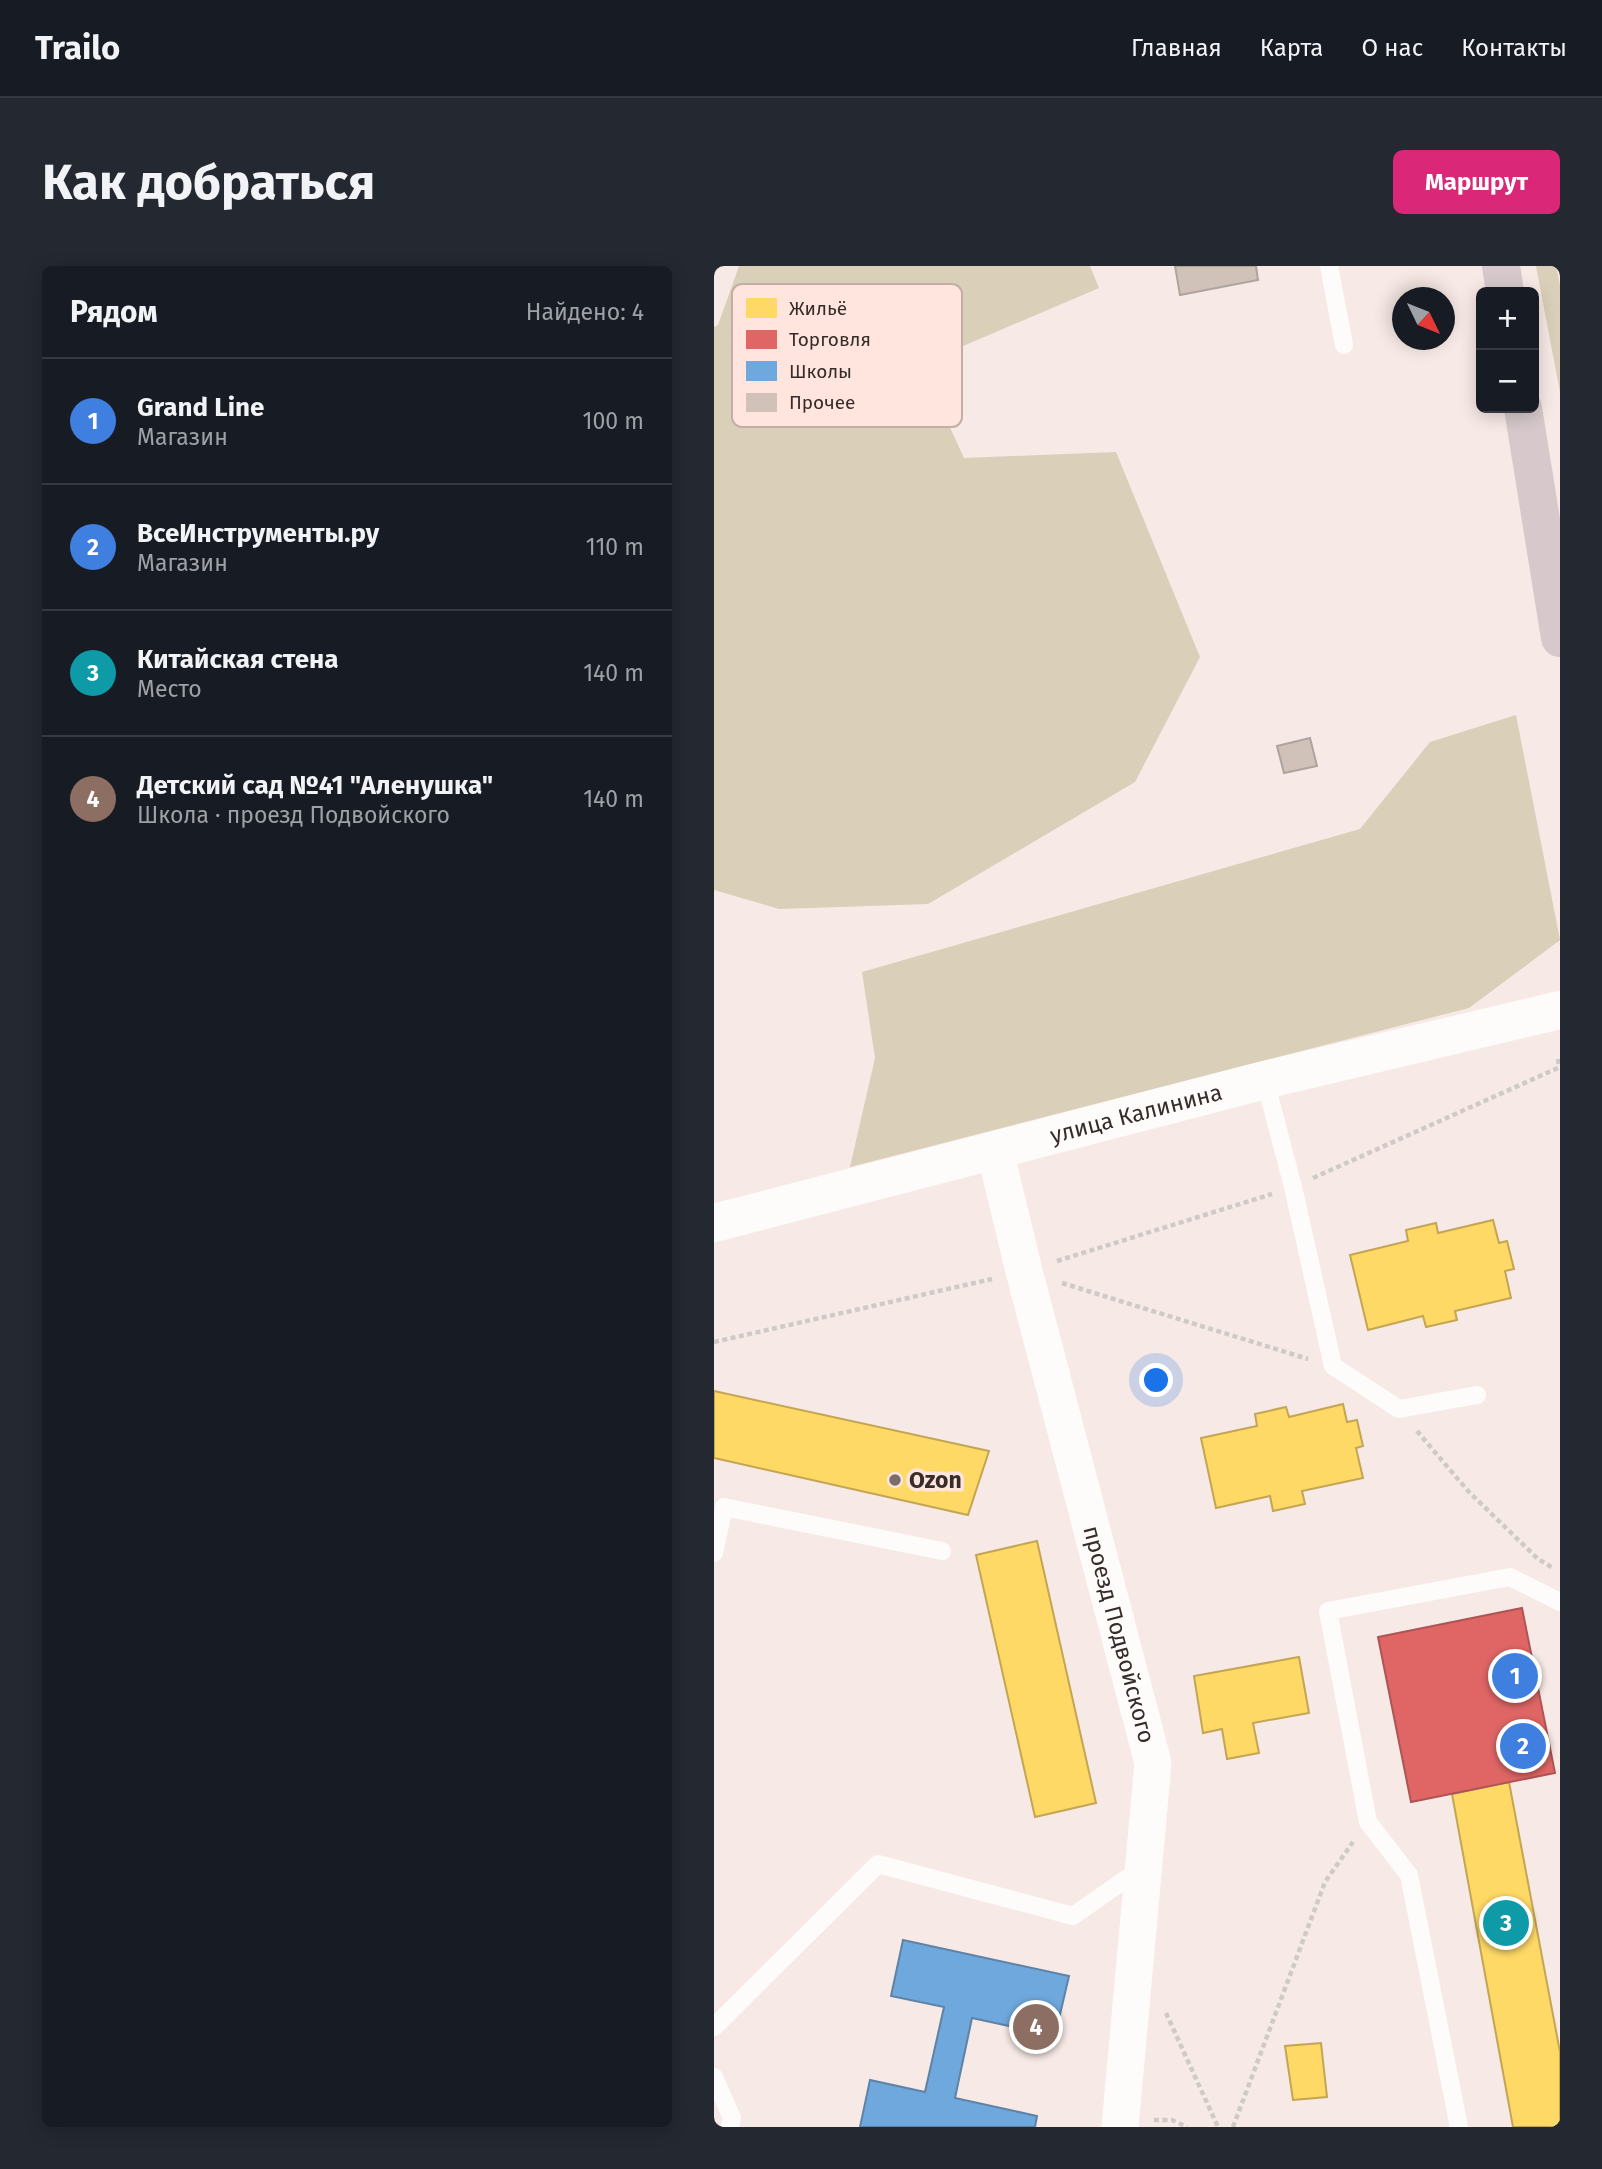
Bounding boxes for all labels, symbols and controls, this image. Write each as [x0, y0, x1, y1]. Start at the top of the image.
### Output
text: Trailo [35, 28, 120, 68]
text: Главная [1131, 34, 1222, 62]
text: Карта [1260, 34, 1323, 62]
text: О нас [1361, 34, 1423, 62]
text: Контакты [1461, 34, 1567, 62]
button: Маршрут [1393, 150, 1560, 214]
text: Как добраться [42, 153, 375, 212]
legend [732, 284, 962, 427]
north arrow [1392, 287, 1455, 350]
map controls [1476, 287, 1539, 413]
button: + [1476, 287, 1539, 350]
text: Рядом [70, 294, 158, 330]
text: Жильё [789, 297, 847, 320]
text: Найдено: 4 [526, 298, 644, 326]
text: Торговля [789, 328, 871, 351]
button: − [1476, 350, 1539, 413]
text: Школы [789, 360, 852, 383]
text: Прочее [789, 391, 855, 414]
text: Grand Line [137, 392, 264, 423]
text: 1 [88, 407, 98, 435]
text: 100 m [583, 407, 644, 435]
text: Магазин [137, 423, 228, 451]
text: ВсеИнструменты.ру [137, 518, 379, 549]
text: 2 [87, 533, 99, 561]
text: 110 m [586, 533, 644, 561]
text: Магазин [137, 549, 228, 577]
text: Китайская стена [137, 644, 339, 675]
text: 3 [87, 659, 99, 687]
text: 140 m [583, 659, 644, 687]
text: Место [137, 675, 202, 703]
text: Детский сад №41 "Аленушка" [137, 770, 493, 801]
text: 4 [87, 785, 100, 813]
text: 140 m [583, 785, 644, 813]
text: Школа · проезд Подвойского [137, 801, 450, 829]
street label: улица Калинина [1047, 1078, 1225, 1149]
your location [1139, 1363, 1173, 1397]
place label: Ozon [909, 1466, 962, 1494]
marker: Ozon [887, 1472, 903, 1488]
street label: проезд Подвойского [1077, 1523, 1161, 1746]
pin: 1 [1492, 1650, 1538, 1702]
pin: 2 [1500, 1720, 1546, 1772]
pin: 3 [1483, 1897, 1529, 1949]
pin: 4 [1013, 2001, 1059, 2053]

